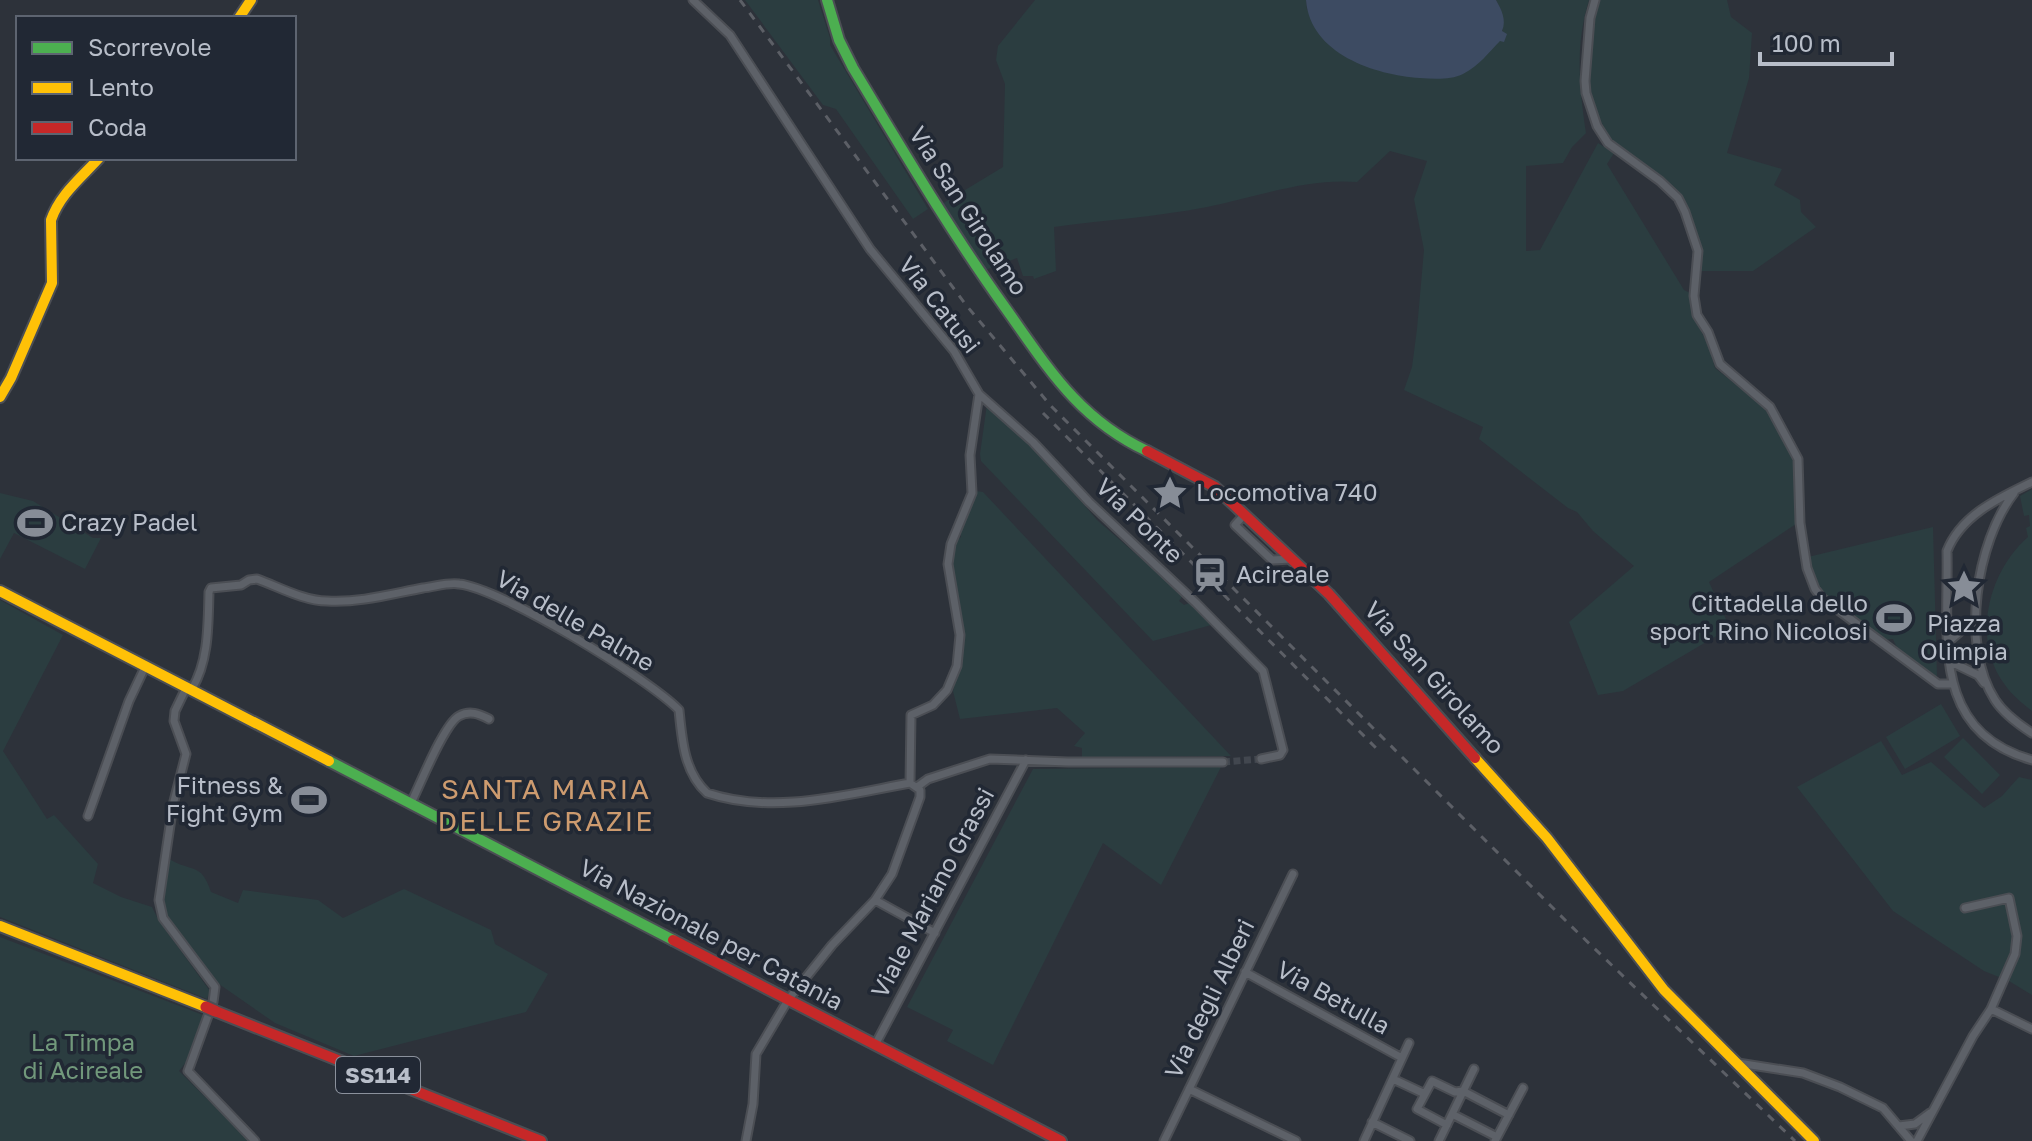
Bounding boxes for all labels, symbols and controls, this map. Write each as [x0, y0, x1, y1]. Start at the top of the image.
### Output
legend [16, 16, 296, 160]
scale bar [1760, 16, 1892, 66]
text: 100 m [1772, 28, 1841, 57]
text: Scorrevole [88, 32, 211, 61]
text: Lento [88, 72, 154, 101]
text: Coda [88, 112, 147, 141]
street label: Via San Girolamo [904, 120, 1035, 300]
street label: Via Catusi [893, 250, 987, 358]
street label: Via Ponte [1090, 471, 1190, 569]
place icon: Locomotiva 740 [1151, 474, 1189, 512]
place label: Locomotiva 740 [1196, 477, 1378, 506]
sports icon: Crazy Padel [16, 504, 54, 542]
place label: Crazy Padel [61, 507, 197, 536]
station icon: Acireale [1191, 556, 1229, 594]
place label: Acireale [1236, 559, 1329, 588]
street label: Via delle Palme [492, 563, 660, 677]
place icon: Piazza Olimpia [1945, 568, 1983, 606]
place label: Cittadella dello sport Rino Nicolosi [1650, 588, 1868, 645]
street label: Via San Girolamo [1359, 595, 1511, 759]
sports icon: Cittadella dello sport Rino Nicolosi [1875, 599, 1913, 637]
place label: Piazza Olimpia [1920, 608, 2008, 665]
place label: Fitness & Fight Gym [166, 770, 283, 827]
district label: SANTA MARIA DELLE GRAZIE [438, 772, 654, 837]
sports icon: Fitness & Fight Gym [290, 781, 328, 819]
street label: Viale Mariano Grassi [864, 782, 999, 1002]
street label: Via Nazionale per Catania [575, 852, 848, 1016]
street label: Via degli Alberi [1158, 914, 1260, 1083]
street label: Via Betulla [1272, 954, 1395, 1040]
park label: La Timpa di Acireale [23, 1027, 143, 1084]
road number: SS114 [336, 1057, 420, 1093]

